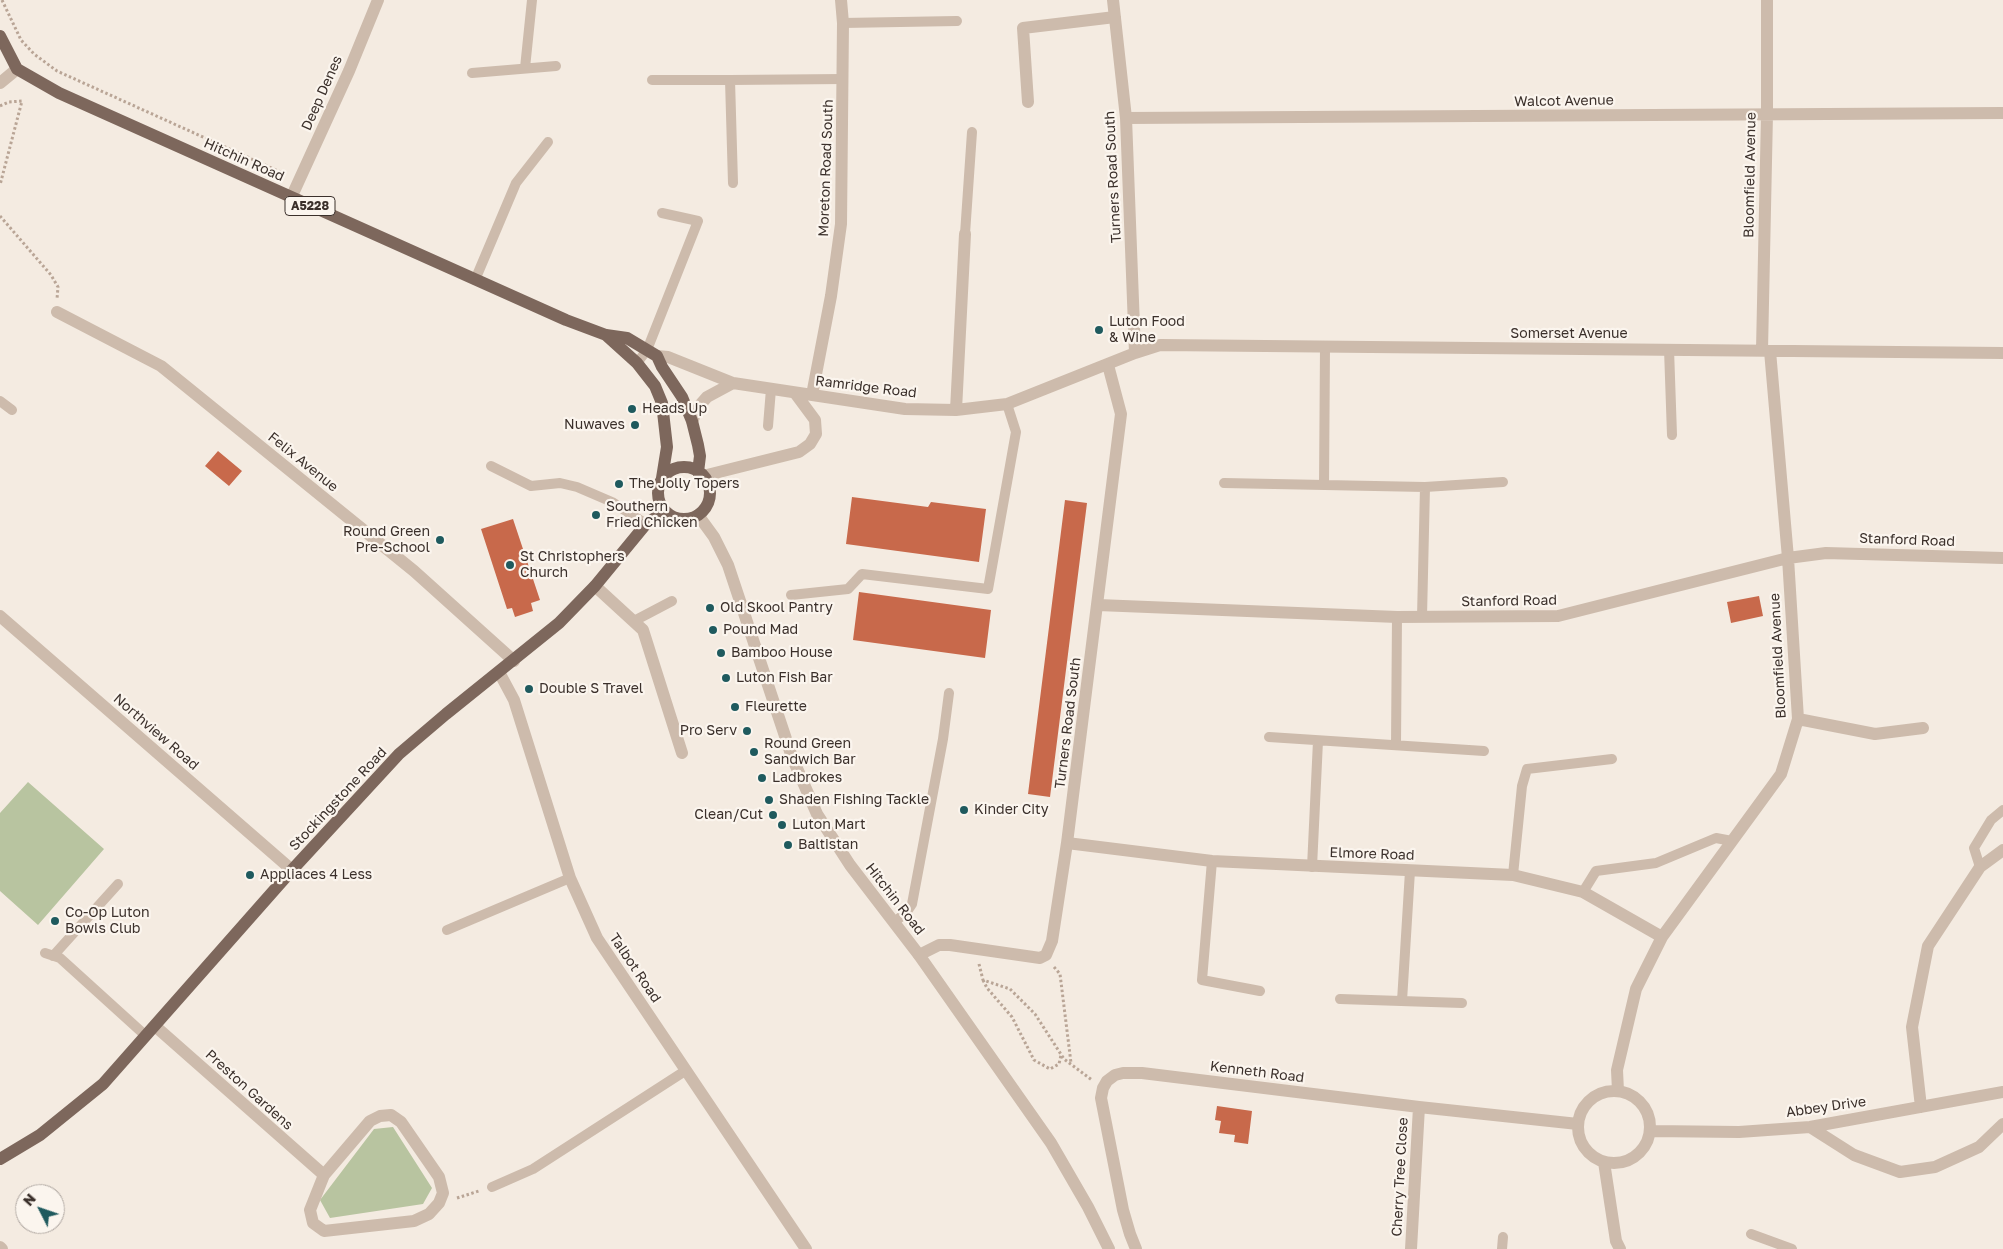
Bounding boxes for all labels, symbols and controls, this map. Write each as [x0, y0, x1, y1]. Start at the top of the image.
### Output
street label: Deep Denes [298, 53, 346, 133]
street label: Walcot Avenue [1514, 92, 1614, 110]
street label: Moreton Road South [815, 99, 837, 237]
street label: Turners Road South [1101, 111, 1125, 243]
street label: Bloomfield Avenue [1741, 112, 1759, 238]
street label: Hitchin Road [201, 135, 287, 185]
road number: A5228 [285, 197, 335, 216]
place label: Luton Food & Wine [1109, 314, 1185, 347]
marker: Luton Food & Wine [1093, 324, 1105, 336]
street label: Somerset Avenue [1510, 326, 1628, 342]
street label: Ramridge Road [814, 372, 918, 402]
place label: Heads Up [642, 401, 707, 417]
marker: Heads Up [626, 403, 638, 415]
place label: Nuwaves [564, 417, 625, 433]
marker: Nuwaves [629, 419, 641, 431]
street label: Felix Avenue [265, 429, 341, 495]
place label: The Jolly Topers [629, 476, 740, 492]
marker: The Jolly Topers [613, 478, 625, 490]
place label: Southern Fried Chicken [606, 499, 698, 532]
marker: Southern Fried Chicken [590, 509, 602, 521]
place label: Round Green Pre-School [343, 524, 430, 556]
street label: Stanford Road [1859, 530, 1955, 550]
marker: Round Green Pre-School [434, 534, 446, 546]
place label: St Christophers Church [520, 549, 625, 582]
marker: St Christophers Church [504, 559, 516, 571]
street label: Stanford Road [1461, 592, 1557, 610]
street label: Bloomfield Avenue [1766, 593, 1790, 719]
place label: Old Skool Pantry [720, 600, 833, 616]
marker: Old Skool Pantry [704, 602, 716, 614]
place label: Pound Mad [723, 622, 798, 638]
marker: Pound Mad [707, 624, 719, 636]
place label: Bamboo House [731, 645, 833, 661]
marker: Bamboo House [715, 647, 727, 659]
street label: Turners Road South [1052, 656, 1084, 790]
place label: Luton Fish Bar [736, 670, 833, 686]
marker: Luton Fish Bar [720, 672, 732, 684]
place label: Double S Travel [539, 681, 643, 697]
marker: Double S Travel [523, 683, 535, 695]
street label: Northview Road [110, 690, 202, 774]
place label: Fleurette [745, 699, 807, 715]
marker: Fleurette [729, 701, 741, 713]
place label: Pro Serv [680, 723, 737, 739]
marker: Pro Serv [741, 725, 753, 737]
place label: Round Green Sandwich Bar [764, 736, 856, 769]
street label: Stockingstone Road [286, 744, 390, 854]
marker: Round Green Sandwich Bar [748, 746, 760, 758]
place label: Ladbrokes [772, 770, 842, 786]
marker: Ladbrokes [756, 772, 768, 784]
place label: Shaden Fishing Tackle [779, 792, 929, 808]
marker: Shaden Fishing Tackle [763, 794, 775, 806]
place label: Kinder City [974, 802, 1049, 818]
marker: Kinder City [958, 804, 970, 816]
place label: Clean/Cut [694, 807, 763, 823]
marker: Clean/Cut [767, 809, 779, 821]
place label: Luton Mart [792, 817, 866, 833]
marker: Luton Mart [776, 819, 788, 831]
place label: Baltistan [798, 837, 858, 853]
marker: Baltistan [782, 839, 794, 851]
street label: Elmore Road [1329, 844, 1415, 864]
street label: Hitchin Road [862, 860, 928, 938]
place label: Appliaces 4 Less [260, 867, 372, 883]
marker: Appliaces 4 Less [244, 869, 256, 881]
place label: Co-Op Luton Bowls Club [65, 905, 149, 938]
marker: Co-Op Luton Bowls Club [49, 915, 61, 927]
street label: Talbot Road [606, 930, 664, 1006]
street label: Preston Gardens [202, 1046, 296, 1134]
street label: Kenneth Road [1209, 1058, 1305, 1086]
street label: Abbey Drive [1785, 1093, 1867, 1121]
street label: Cherry Tree Close [1388, 1117, 1412, 1237]
north arrow [15, 1184, 65, 1234]
text: N [19, 1190, 39, 1209]

